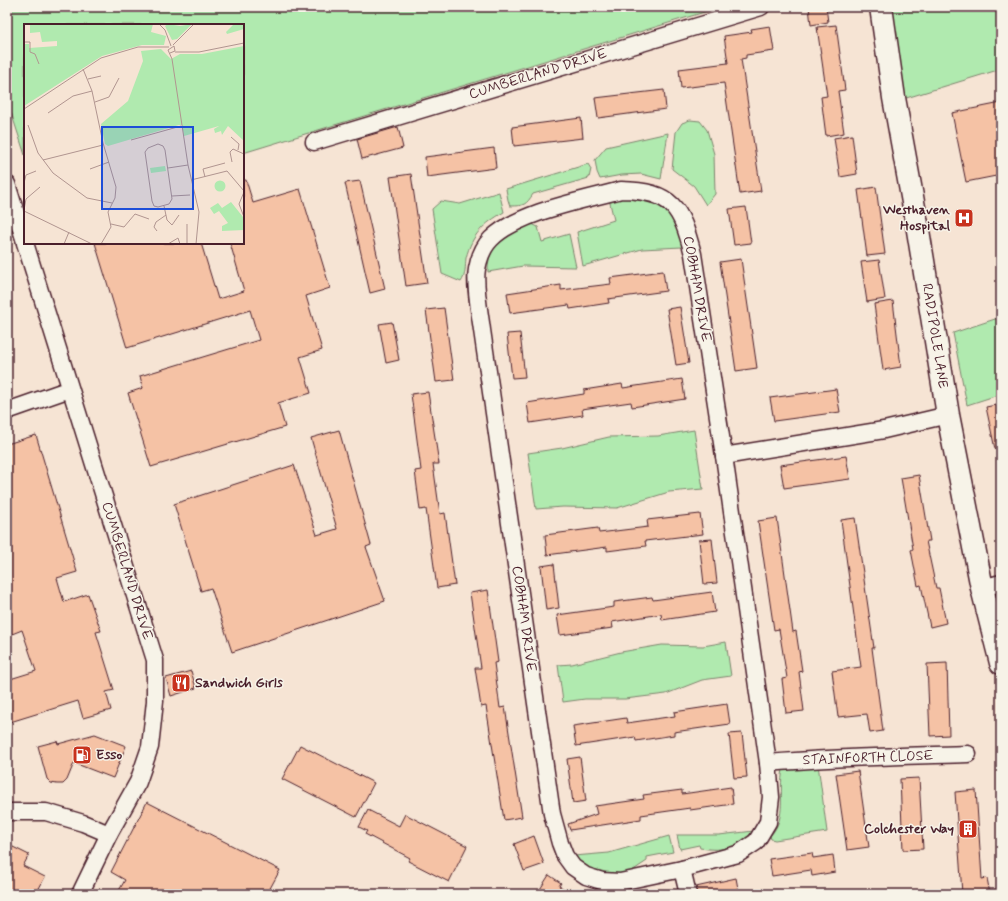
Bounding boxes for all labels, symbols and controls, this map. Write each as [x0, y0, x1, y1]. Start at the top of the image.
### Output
inset map [24, 24, 244, 244]
street label: CUMBERLAND DRIVE [467, 44, 609, 104]
place label: Westhaven Hospital [882, 201, 951, 235]
hospital icon: Westhaven Hospital [953, 207, 975, 229]
street label: COBHAM DRIVE [679, 235, 715, 343]
street label: RADIPOLE LANE [918, 282, 952, 390]
street label: CUMBERLAND DRIVE [97, 500, 157, 642]
street label: COBHAM DRIVE [508, 565, 540, 673]
restaurant icon: Sandwich Girls [170, 672, 192, 694]
place label: Sandwich Girls [195, 674, 284, 692]
fuel station icon: Esso [71, 744, 93, 766]
place label: Esso [96, 746, 123, 764]
street label: STAINFORTH CLOSE [802, 747, 934, 769]
building icon: Colchester Way [957, 818, 979, 840]
place label: Colchester Way [864, 820, 955, 838]

